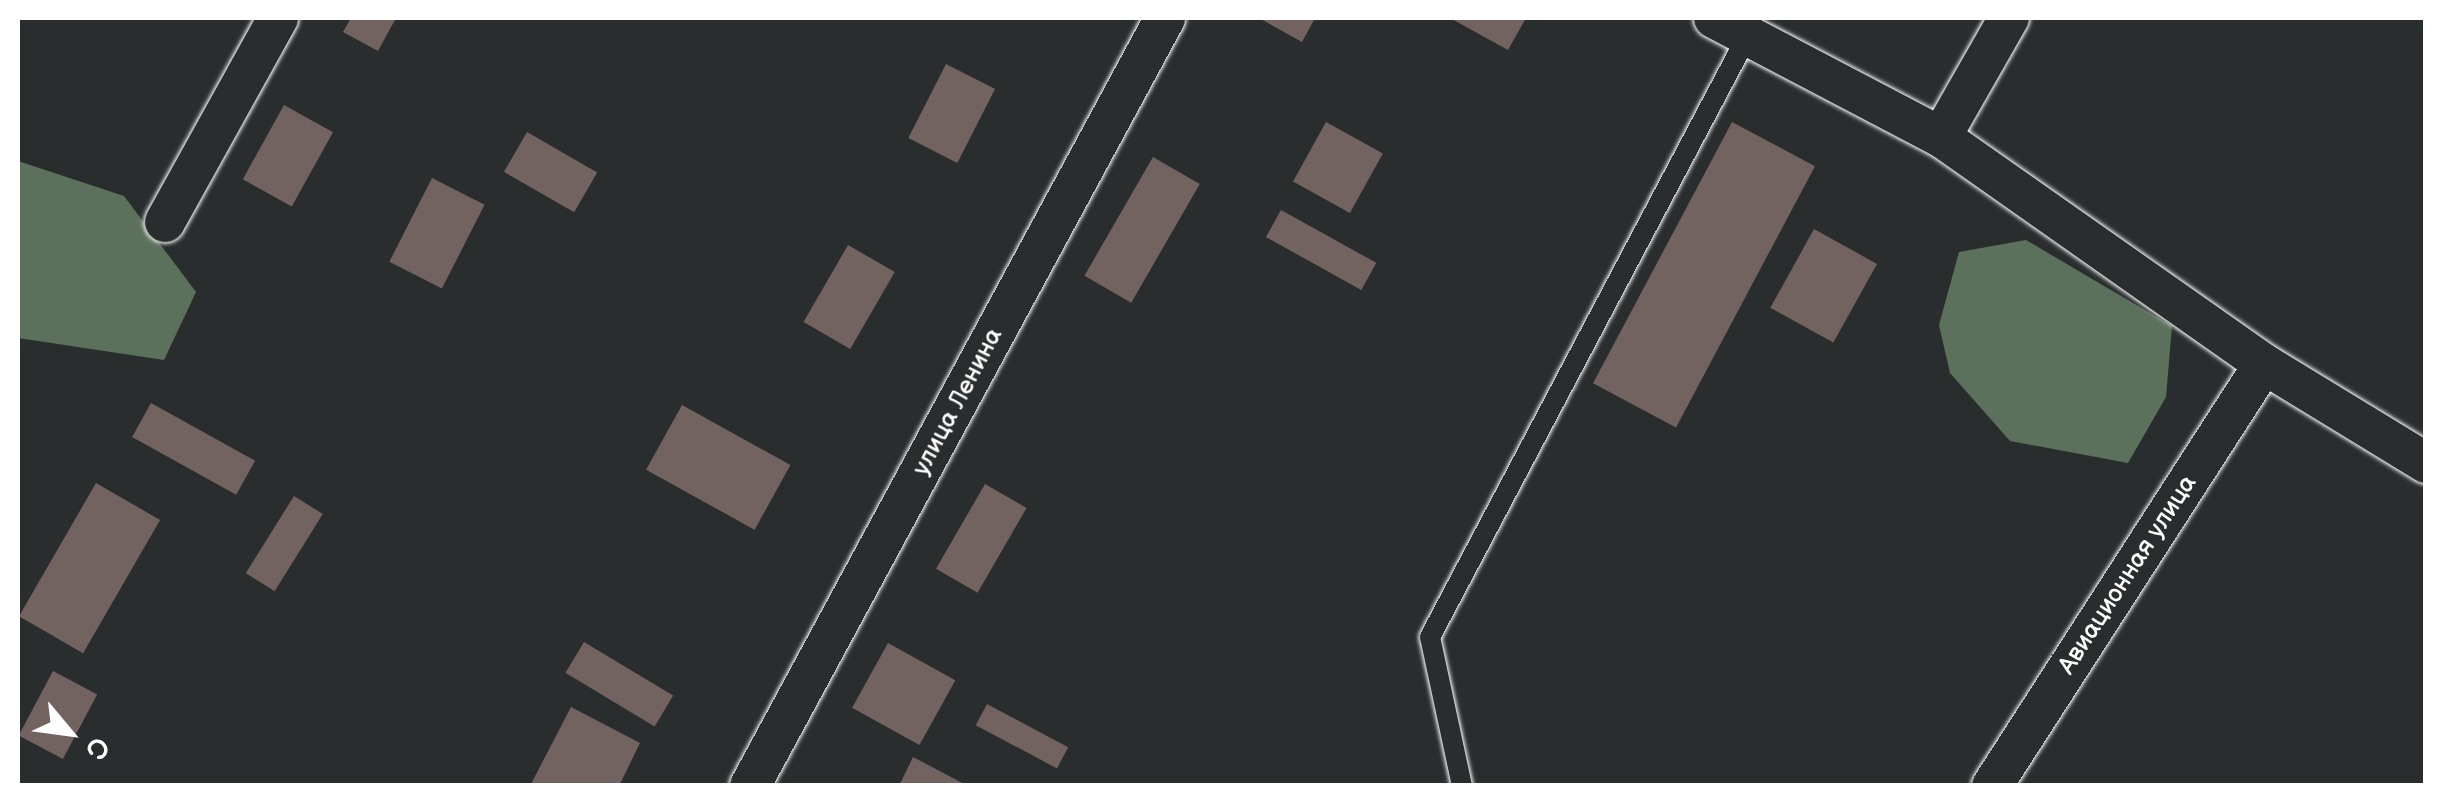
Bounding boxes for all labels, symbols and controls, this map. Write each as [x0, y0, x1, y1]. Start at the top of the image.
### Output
street label: улица Ленина [907, 323, 1009, 481]
street label: Авиационная улица [2052, 470, 2204, 680]
north arrow [20, 683, 120, 783]
text: С [78, 731, 116, 764]

